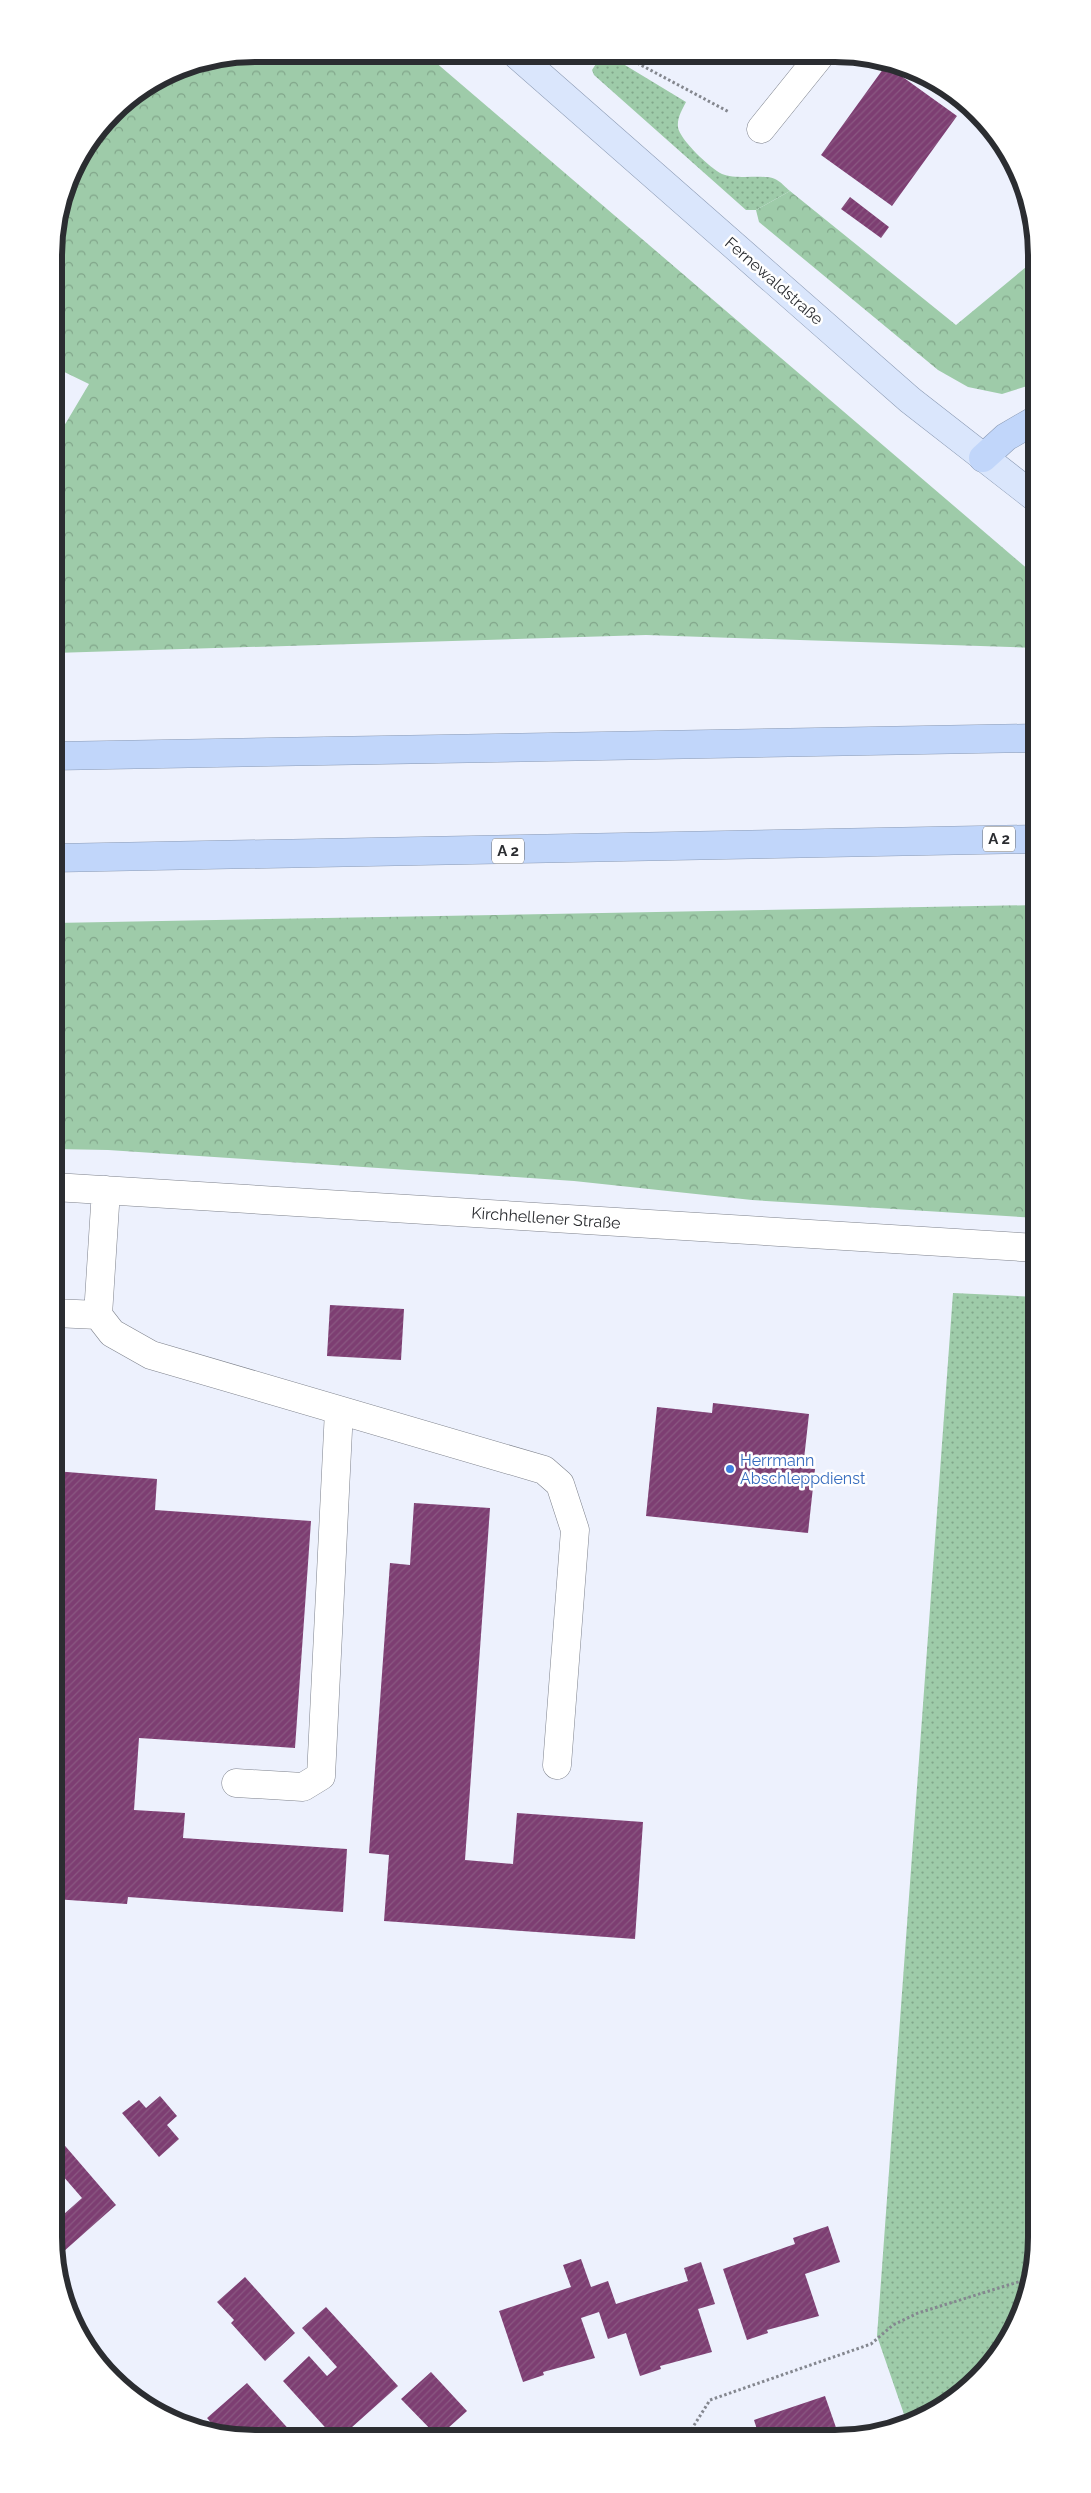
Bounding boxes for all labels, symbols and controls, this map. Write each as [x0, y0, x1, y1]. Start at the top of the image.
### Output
street label: Fernewaldstraße [721, 233, 827, 329]
road number: A 2 [983, 826, 1015, 852]
road number: A 2 [492, 838, 524, 864]
street label: Kirchhellener Straße [471, 1203, 621, 1233]
place label: Herrmann Abschleppdienst [740, 1451, 866, 1488]
marker: Herrmann Abschleppdienst [724, 1463, 736, 1475]

